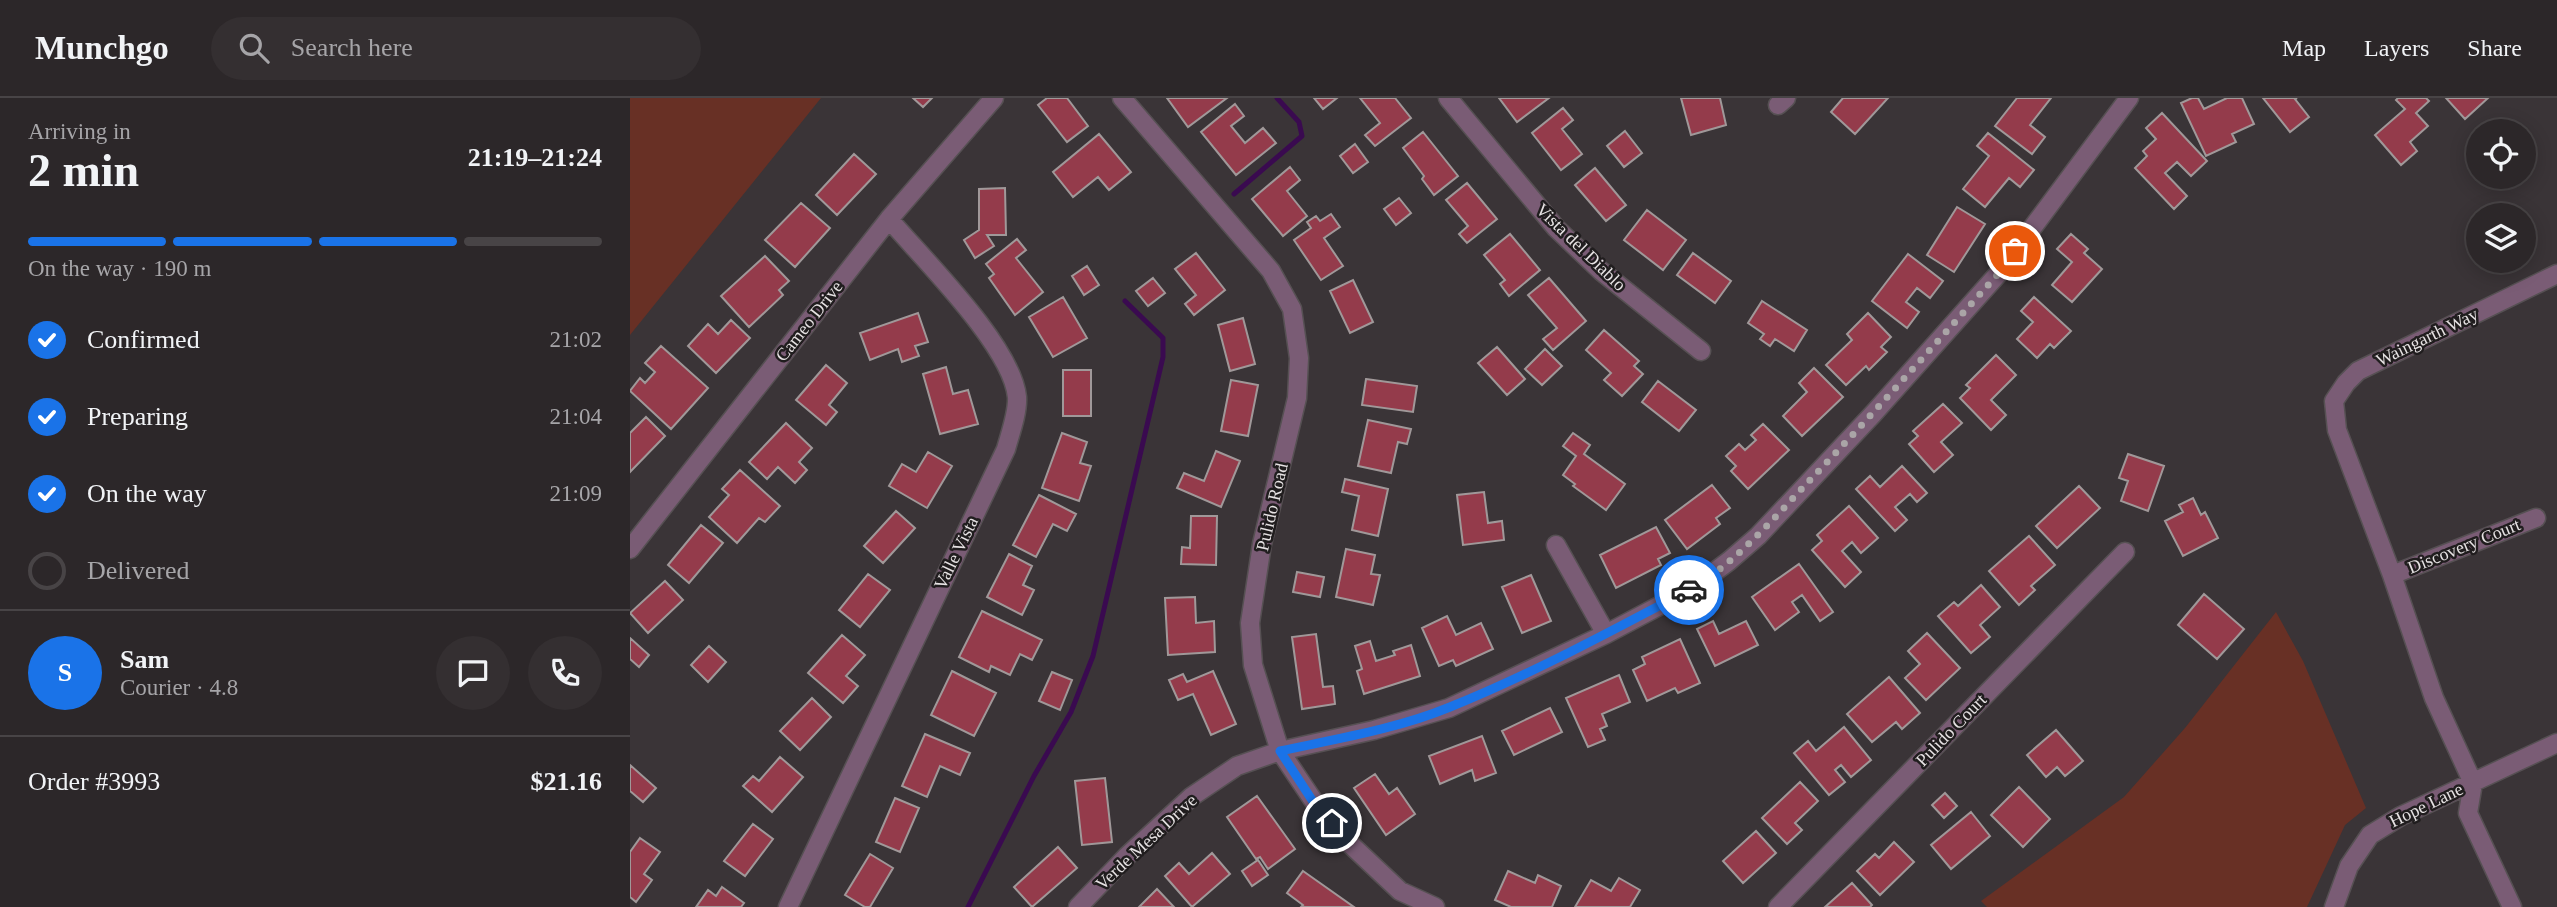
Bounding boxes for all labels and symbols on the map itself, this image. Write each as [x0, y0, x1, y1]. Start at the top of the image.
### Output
street label: Vista del Diablo [1532, 199, 1630, 295]
pin [1985, 221, 2045, 281]
street label: Cameo Drive [771, 277, 847, 365]
street label: Waingarth Way [2373, 304, 2481, 370]
street label: Pulido Road [1252, 461, 1292, 553]
street label: Valle Vista [930, 514, 982, 592]
street label: Discovery Court [2405, 514, 2523, 578]
courier [1654, 555, 1724, 625]
street label: Pulido Court [1912, 690, 1990, 770]
street label: Hope Lane [2386, 779, 2466, 831]
street label: Verde Mesa Drive [1091, 790, 1201, 894]
pin [1302, 793, 1362, 853]

